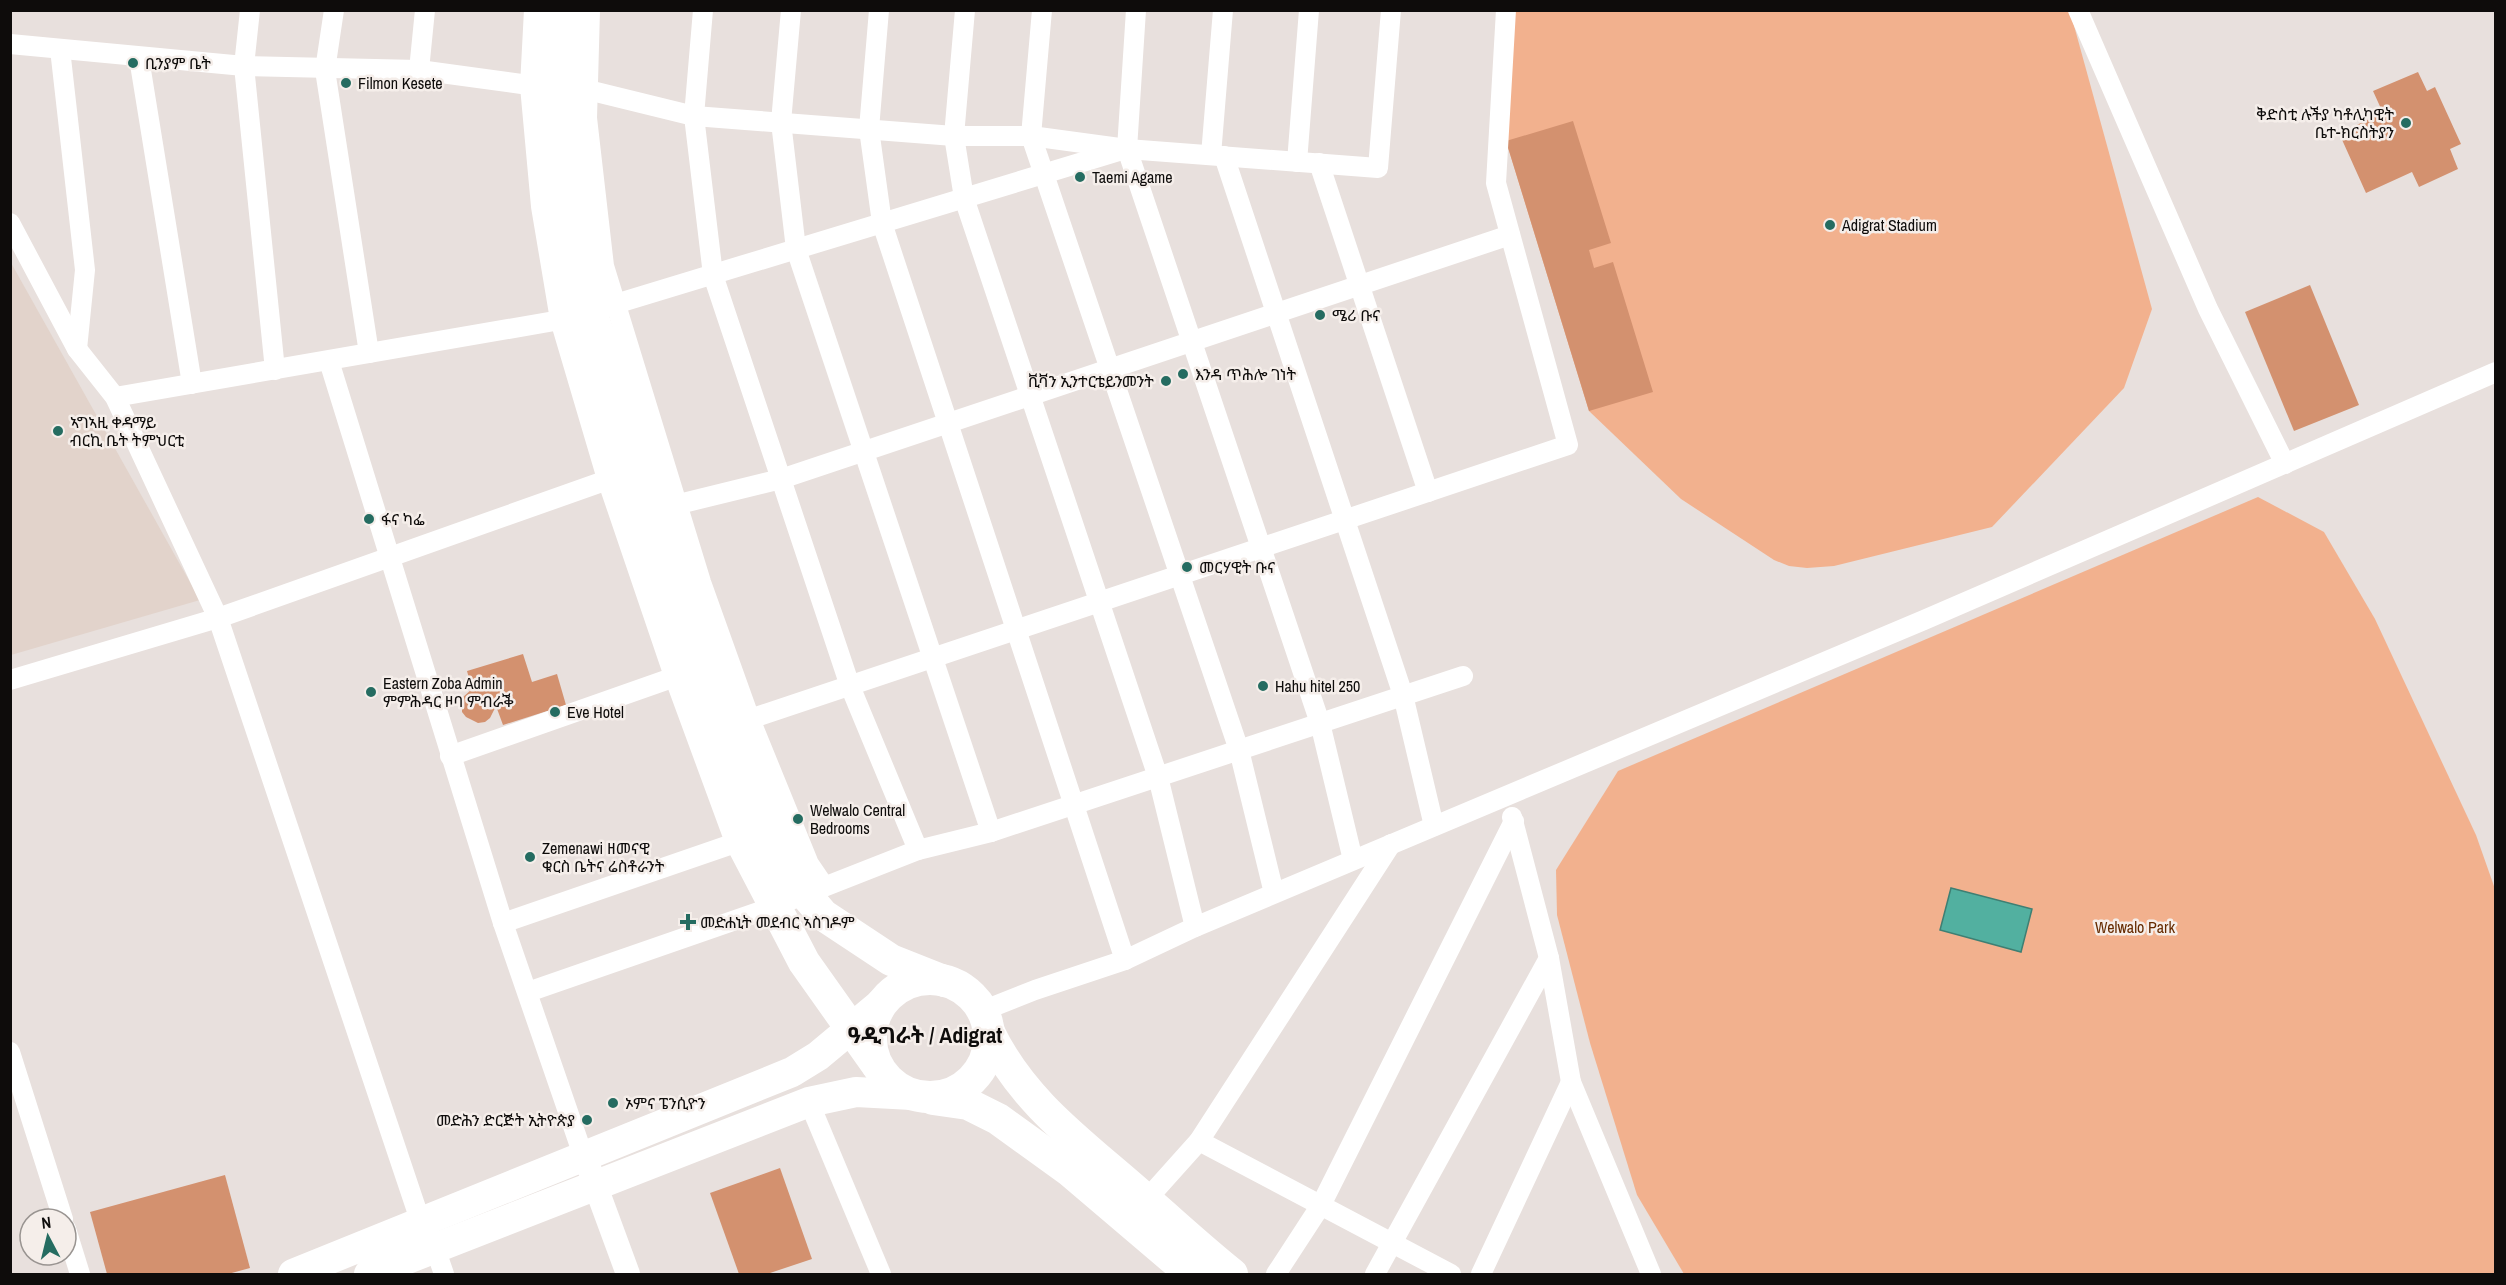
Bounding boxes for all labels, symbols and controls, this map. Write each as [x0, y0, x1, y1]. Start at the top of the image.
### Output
place label: ቢንያም ቤት [145, 52, 211, 74]
marker: ቢንያም ቤት [126, 56, 140, 70]
place label: Filmon Kesete [358, 72, 443, 94]
marker: Filmon Kesete [339, 76, 353, 90]
place label: ቅድስቲ ሉችያ ካቶሊካዊት ቤተ-ክርስትያን [2256, 103, 2394, 143]
marker: ቅድስቲ ሉችያ ካቶሊካዊት ቤተ-ክርስትያን [2399, 116, 2413, 130]
place label: Taemi Agame [1092, 166, 1172, 188]
marker: Taemi Agame [1073, 170, 1087, 184]
place label: Adigrat Stadium [1841, 214, 1937, 236]
marker: Adigrat Stadium [1823, 218, 1837, 232]
place label: ሜሪ ቡና [1332, 304, 1380, 326]
marker: ሜሪ ቡና [1313, 308, 1327, 322]
place label: እንዳ ጥሕሎ ገነት [1195, 363, 1297, 385]
marker: እንዳ ጥሕሎ ገነት [1176, 367, 1190, 381]
place label: ቪቫን ኢንተርቴይንመንት [1028, 370, 1154, 392]
marker: ቪቫን ኢንተርቴይንመንት [1159, 374, 1173, 388]
place label: ኣግኣዚ ቀዳማይ ብርኪ ቤት ትምህርቲ [70, 411, 185, 451]
marker: ኣግኣዚ ቀዳማይ ብርኪ ቤት ትምህርቲ [51, 424, 65, 438]
place label: ፋና ካፌ [381, 508, 425, 530]
marker: ፋና ካፌ [362, 512, 376, 526]
place label: መርሃዊት ቡና [1199, 556, 1275, 578]
marker: መርሃዊት ቡና [1180, 560, 1194, 574]
place label: Eastern Zoba Admin ምምሕዳር ዞባ ምብራቕ [383, 672, 514, 712]
place label: Hahu hitel 250 [1275, 675, 1360, 697]
marker: Hahu hitel 250 [1256, 679, 1270, 693]
marker: Eastern Zoba Admin ምምሕዳር ዞባ ምብራቕ [364, 685, 378, 699]
place label: Eve Hotel [567, 701, 624, 723]
marker: Eve Hotel [548, 705, 562, 719]
place label: Welwalo Central Bedrooms [810, 799, 905, 839]
marker: Welwalo Central Bedrooms [791, 812, 805, 826]
place label: Zemenawi ዘመናዊ ቁርስ ቤትና ሬስቶራንት [542, 837, 665, 877]
marker: Zemenawi ዘመናዊ ቁርስ ቤትና ሬስቶራንት [523, 850, 537, 864]
place label: መድሐኒት መደብር ኣስገዶም [700, 911, 855, 933]
marker: መድሐኒት መደብር ኣስገዶም [681, 915, 695, 929]
park label: Welwalo Park [2095, 916, 2175, 938]
district label: ዓዲግራት / Adigrat [848, 1020, 1002, 1050]
place label: ኦምና ፔንሲዮን [625, 1092, 706, 1114]
marker: ኦምና ፔንሲዮን [606, 1096, 620, 1110]
place label: መድሕን ድርጅት ኢትዮጵያ [436, 1109, 575, 1131]
marker: መድሕን ድርጅት ኢትዮጵያ [580, 1113, 594, 1127]
north arrow [18, 1207, 78, 1267]
text: N [40, 1211, 52, 1234]

